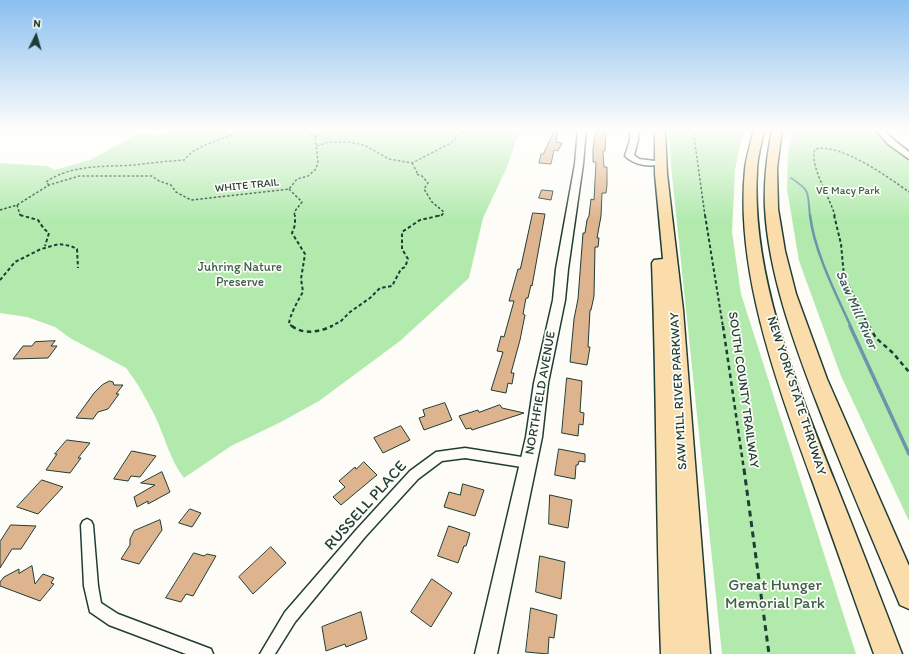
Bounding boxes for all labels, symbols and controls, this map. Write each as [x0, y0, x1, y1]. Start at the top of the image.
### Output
north arrow [16, 16, 56, 56]
text: N [33, 17, 41, 30]
street label: WHITE TRAIL [214, 176, 280, 196]
park label: VE Macy Park [816, 184, 880, 198]
park label: Juhring Nature Preserve [198, 260, 282, 291]
water label: Saw Mill River [831, 268, 881, 352]
street label: SOUTH COUNTY TRAILWAY [724, 311, 762, 469]
street label: SAW MILL RIVER PARKWAY [667, 312, 691, 470]
street label: NEW YORK STATE THRUWAY [763, 315, 829, 477]
street label: NORTHFIELD AVENUE [522, 330, 560, 456]
street label: RUSSELL PLACE [321, 457, 411, 555]
park label: Great Hunger Memorial Park [725, 576, 825, 614]

